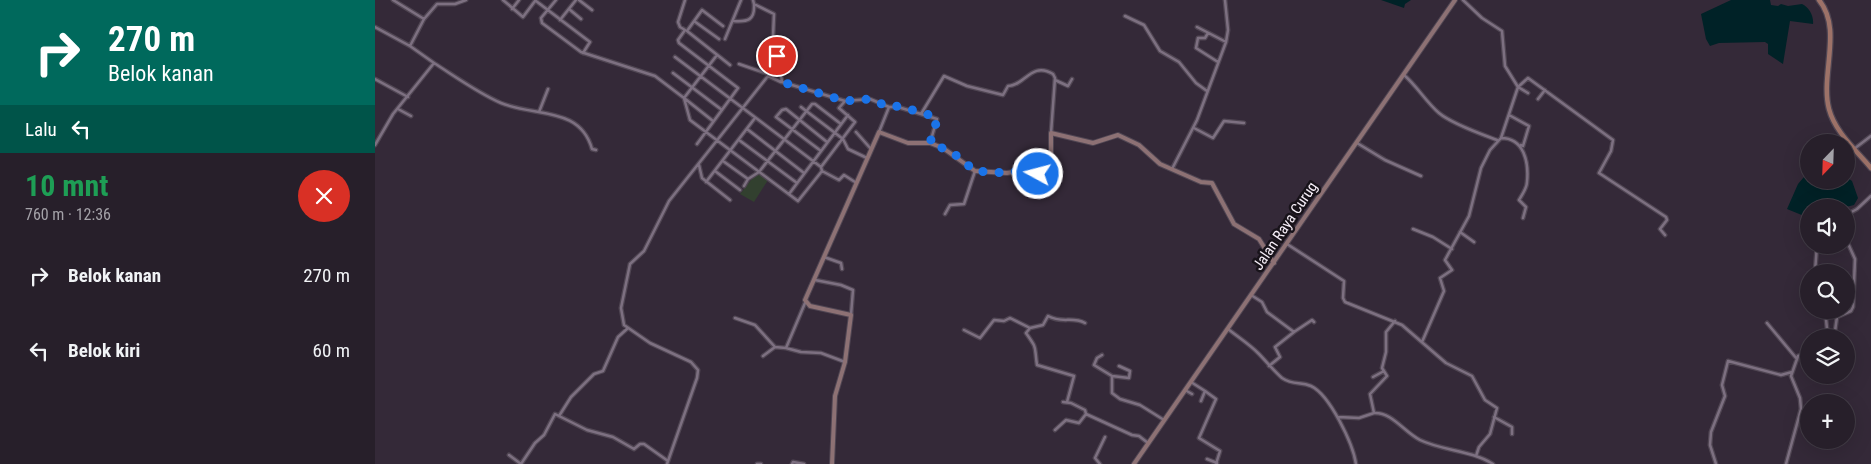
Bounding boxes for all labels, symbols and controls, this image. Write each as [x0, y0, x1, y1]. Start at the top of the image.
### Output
text: 270 m [108, 19, 195, 60]
icon: right [25, 20, 90, 85]
pin [756, 35, 798, 77]
icon: arrive [763, 42, 791, 70]
text: Belok kanan [108, 61, 214, 86]
icon: left [67, 115, 95, 143]
text: Lalu [25, 118, 57, 141]
north arrow [1800, 134, 1855, 189]
map controls [1800, 134, 1855, 449]
position arrow [1011, 147, 1063, 199]
text: 10 mnt [25, 168, 108, 203]
button: close [298, 170, 350, 222]
street label: Jalan Raya Curug [1249, 178, 1321, 274]
button: sound [1800, 199, 1855, 254]
text: 760 m · 12:36 [25, 205, 111, 224]
icon: right [25, 262, 53, 290]
text: Belok kanan [68, 264, 161, 287]
text: 270 m [303, 264, 350, 287]
button: search [1800, 264, 1855, 319]
button: layers [1800, 329, 1855, 384]
icon: left [25, 337, 53, 365]
text: Belok kiri [68, 339, 140, 362]
text: 60 m [313, 339, 350, 362]
button: + [1800, 394, 1855, 449]

